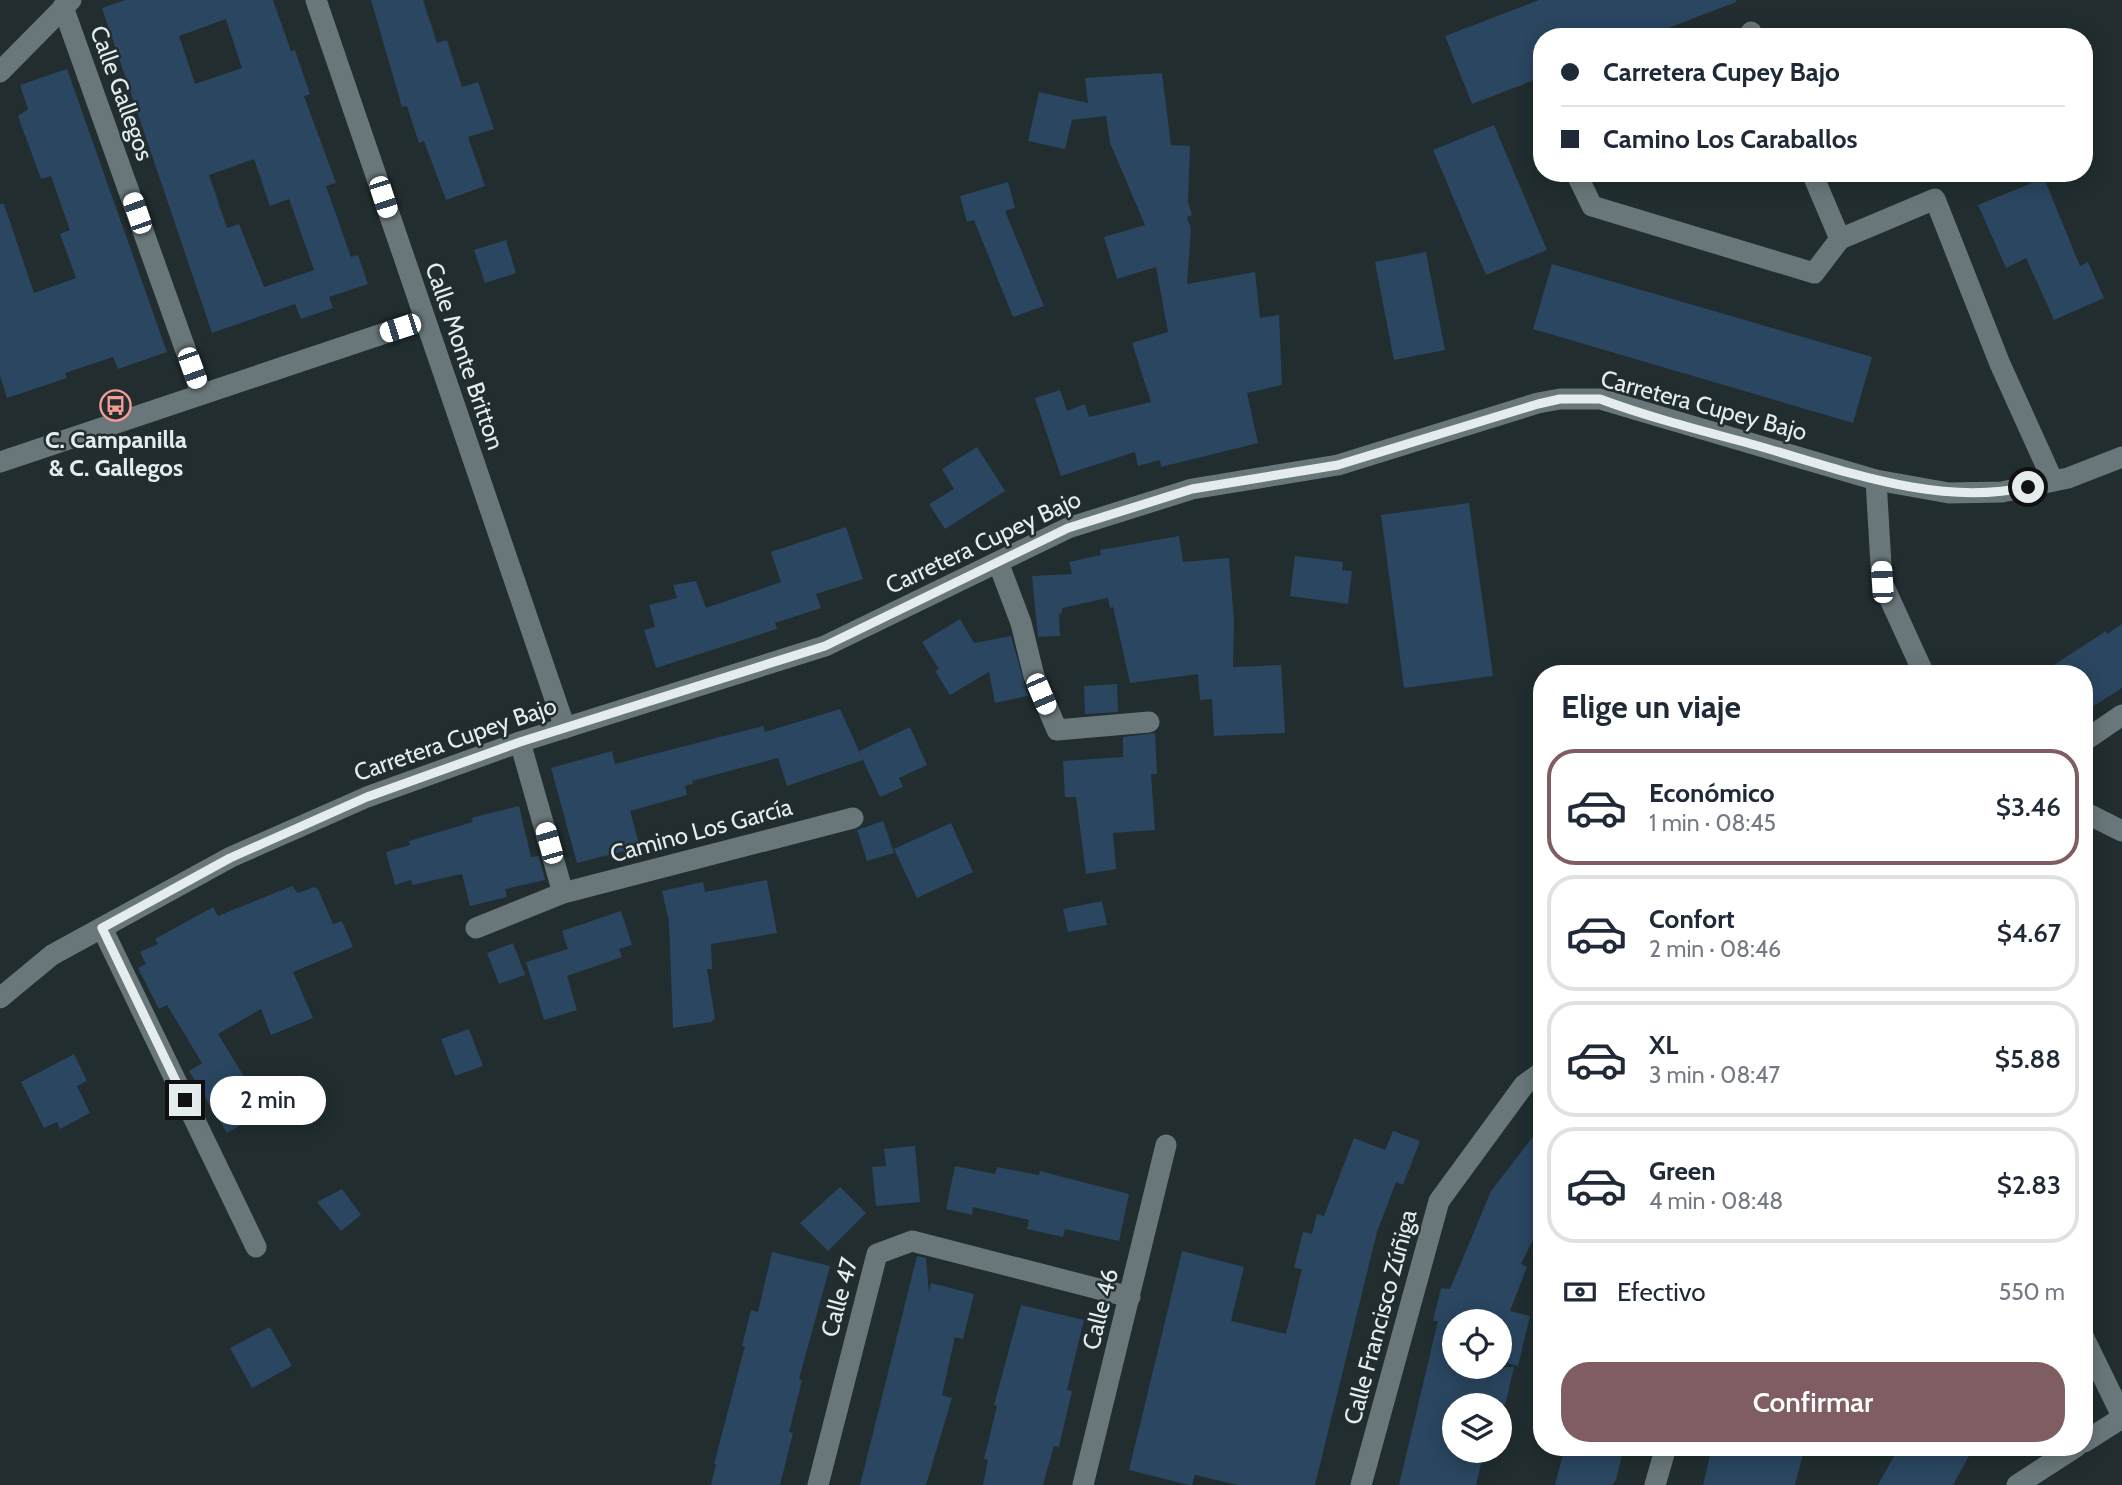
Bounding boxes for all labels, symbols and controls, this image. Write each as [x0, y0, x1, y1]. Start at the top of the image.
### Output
street label: Calle Gallegos [84, 22, 160, 164]
text: Carretera Cupey Bajo [1603, 56, 1840, 88]
text: Camino Los Caraballos [1603, 123, 1857, 155]
car [367, 174, 400, 220]
car [121, 190, 154, 236]
street label: Calle Monte Britton [419, 259, 511, 453]
car [377, 312, 424, 344]
car [175, 345, 210, 391]
street label: Carretera Cupey Bajo [1598, 364, 1810, 446]
bus stop icon: C. Campanilla & C. Gallegos [99, 388, 133, 422]
place label: C. Campanilla & C. Gallegos [45, 425, 187, 482]
route start [2012, 471, 2044, 503]
street label: Carretera Cupey Bajo [881, 484, 1085, 600]
car [1871, 560, 1894, 604]
car [1024, 671, 1059, 717]
text: Elige un viaje [1561, 687, 1741, 726]
street label: Carretera Cupey Bajo [350, 691, 560, 787]
icon: car [1565, 776, 1628, 839]
text: Económico [1649, 777, 1775, 809]
text: $3.46 [1996, 791, 2061, 823]
street label: Camino Los García [607, 792, 796, 868]
text: 1 min · 08:45 [1649, 809, 1776, 837]
car [534, 820, 565, 866]
icon: car [1565, 902, 1628, 965]
text: Confort [1649, 903, 1735, 935]
text: $4.67 [1997, 917, 2061, 949]
text: 2 min · 08:46 [1649, 935, 1781, 963]
icon: car [1565, 1028, 1628, 1091]
text: XL [1649, 1029, 1678, 1061]
text: $5.88 [1995, 1043, 2061, 1075]
text: 3 min · 08:47 [1649, 1061, 1780, 1089]
callout: 2 min [210, 1076, 325, 1124]
route end [169, 1084, 201, 1116]
text: 2 min [240, 1086, 296, 1114]
icon: car [1565, 1154, 1628, 1217]
text: Green [1649, 1155, 1716, 1187]
text: $2.83 [1997, 1169, 2061, 1201]
text: 4 min · 08:48 [1649, 1187, 1783, 1215]
street label: Calle Francisco Zúñiga [1337, 1206, 1423, 1428]
street label: Calle 47 [814, 1254, 864, 1340]
street label: Calle 46 [1076, 1265, 1124, 1353]
icon: cash [1561, 1273, 1599, 1311]
text: Efectivo [1617, 1276, 1706, 1308]
text: 550 m [1999, 1278, 2065, 1306]
map controls [1442, 1309, 1512, 1463]
button: locate [1442, 1309, 1512, 1379]
button: Confirmar [1561, 1362, 2065, 1442]
button: layers [1442, 1393, 1512, 1463]

